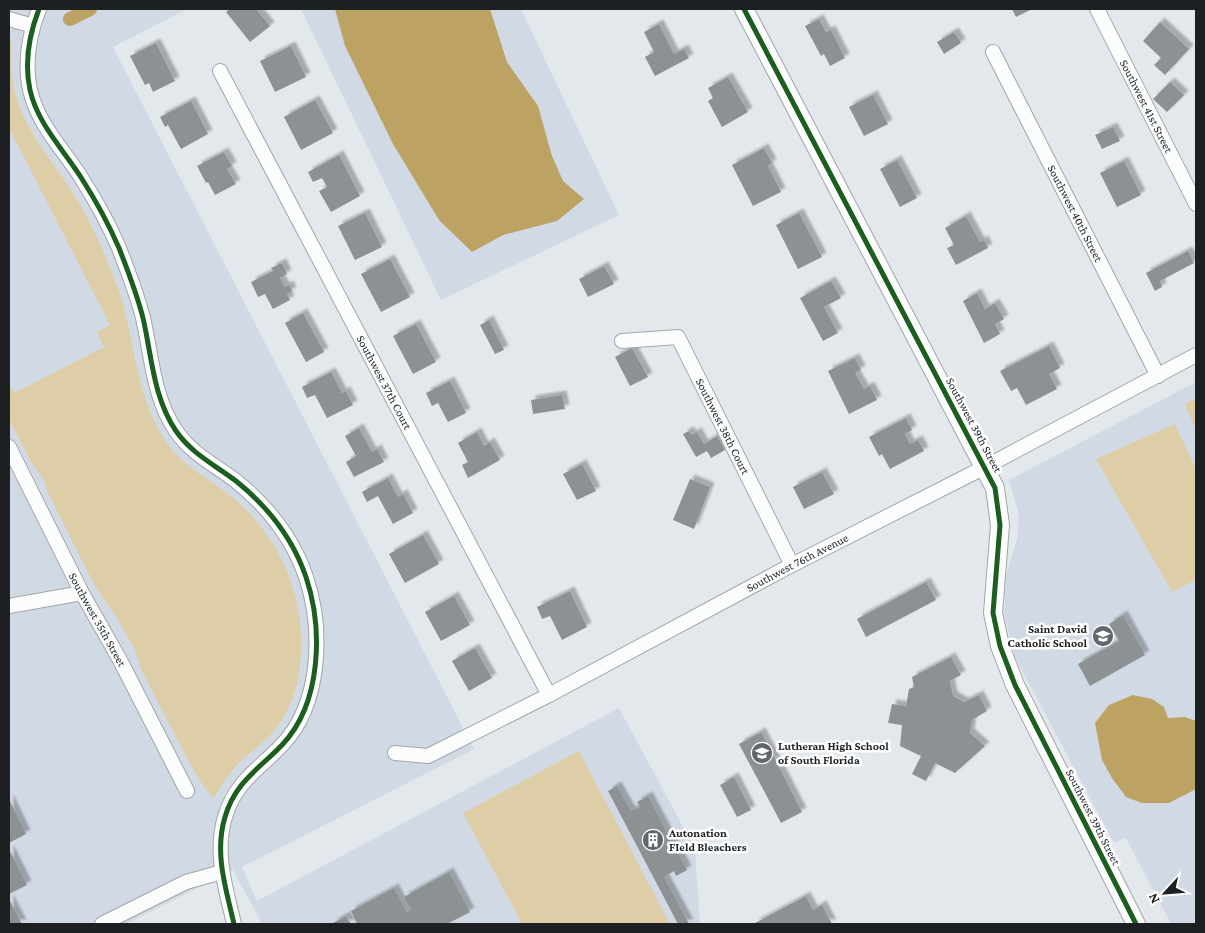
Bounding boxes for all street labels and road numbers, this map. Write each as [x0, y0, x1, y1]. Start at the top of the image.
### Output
street label: Southwest 41st Street [1117, 57, 1176, 156]
street label: Southwest 40th Street [1045, 162, 1106, 265]
street label: Southwest 37th Court [354, 333, 415, 433]
street label: Southwest 39th Street [943, 375, 1005, 476]
street label: Southwest 38th Court [693, 376, 753, 478]
street label: Southwest 76th Avenue [744, 531, 851, 595]
street label: Southwest 35th Street [66, 570, 130, 670]
street label: Southwest 39th Street [1063, 767, 1124, 868]

